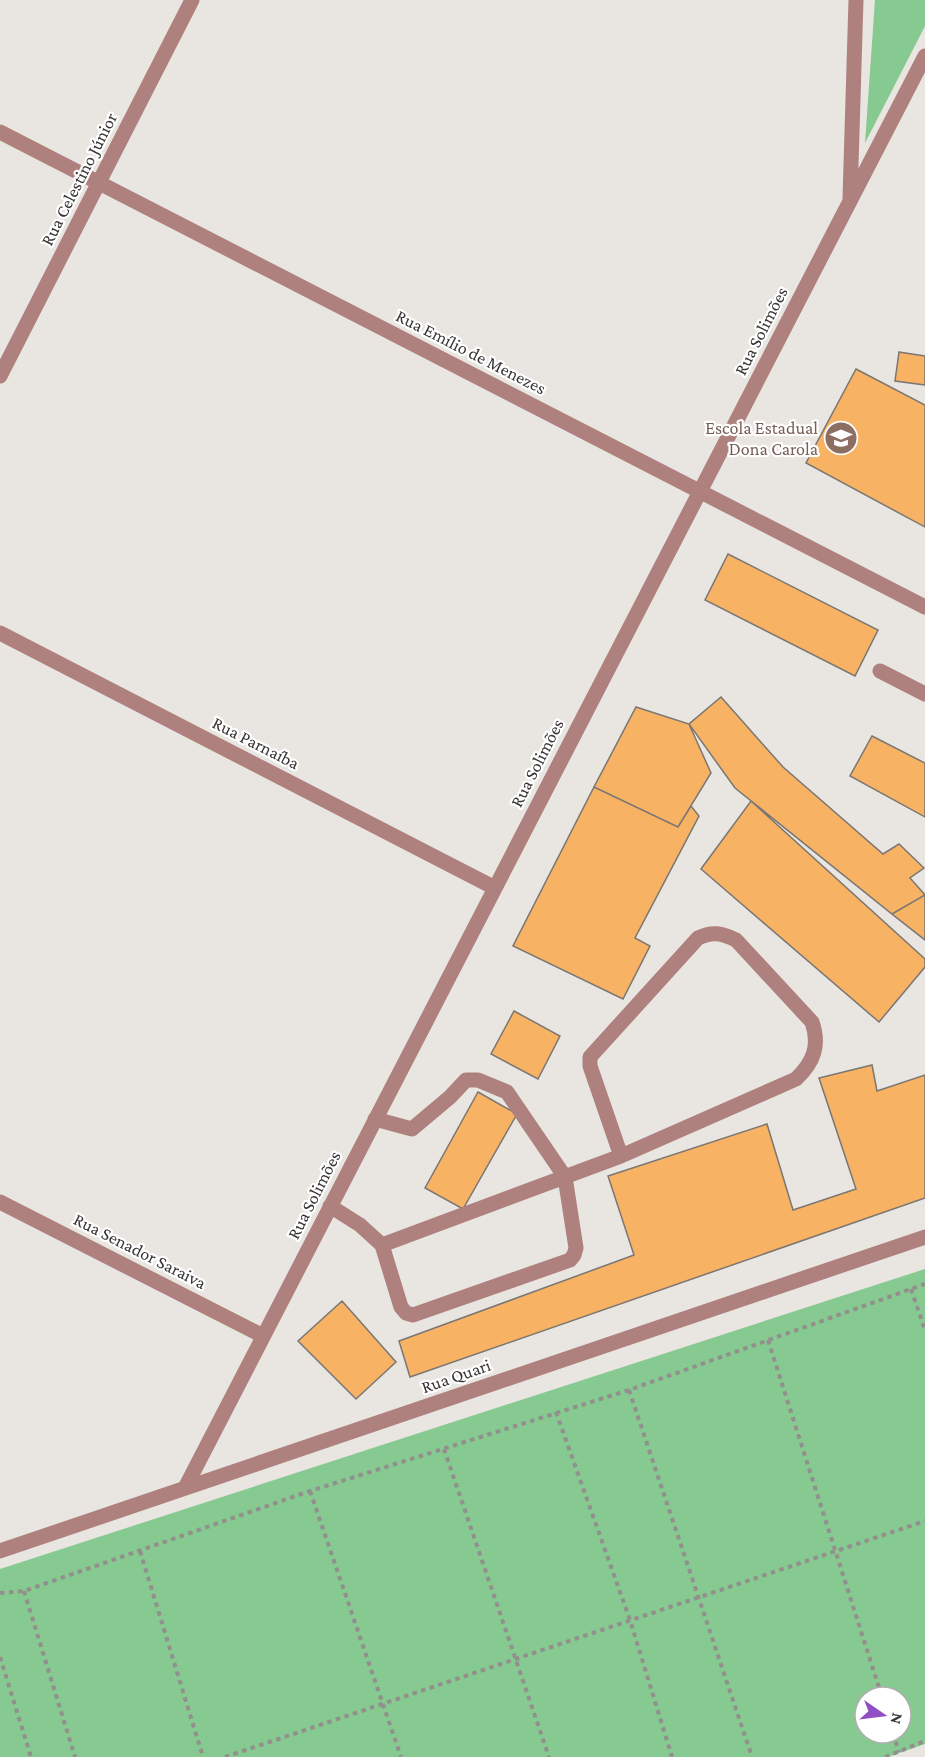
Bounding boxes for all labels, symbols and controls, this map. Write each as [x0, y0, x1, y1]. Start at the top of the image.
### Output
street label: Rua Celestino Júnior [37, 109, 121, 249]
street label: Rua Solimões [730, 284, 792, 378]
street label: Rua Emílio de Menezes [393, 306, 549, 398]
place label: Escola Estadual Dona Carola [705, 418, 818, 459]
school or university icon: Escola Estadual Dona Carola [823, 420, 859, 456]
street label: Rua Parnaíba [209, 713, 303, 773]
street label: Rua Solimões [506, 716, 568, 810]
street label: Rua Solimões [283, 1148, 345, 1242]
street label: Rua Senador Saraiva [70, 1209, 210, 1293]
street label: Rua Quari [419, 1355, 494, 1397]
north arrow [853, 1685, 913, 1745]
text: N [887, 1711, 907, 1726]

